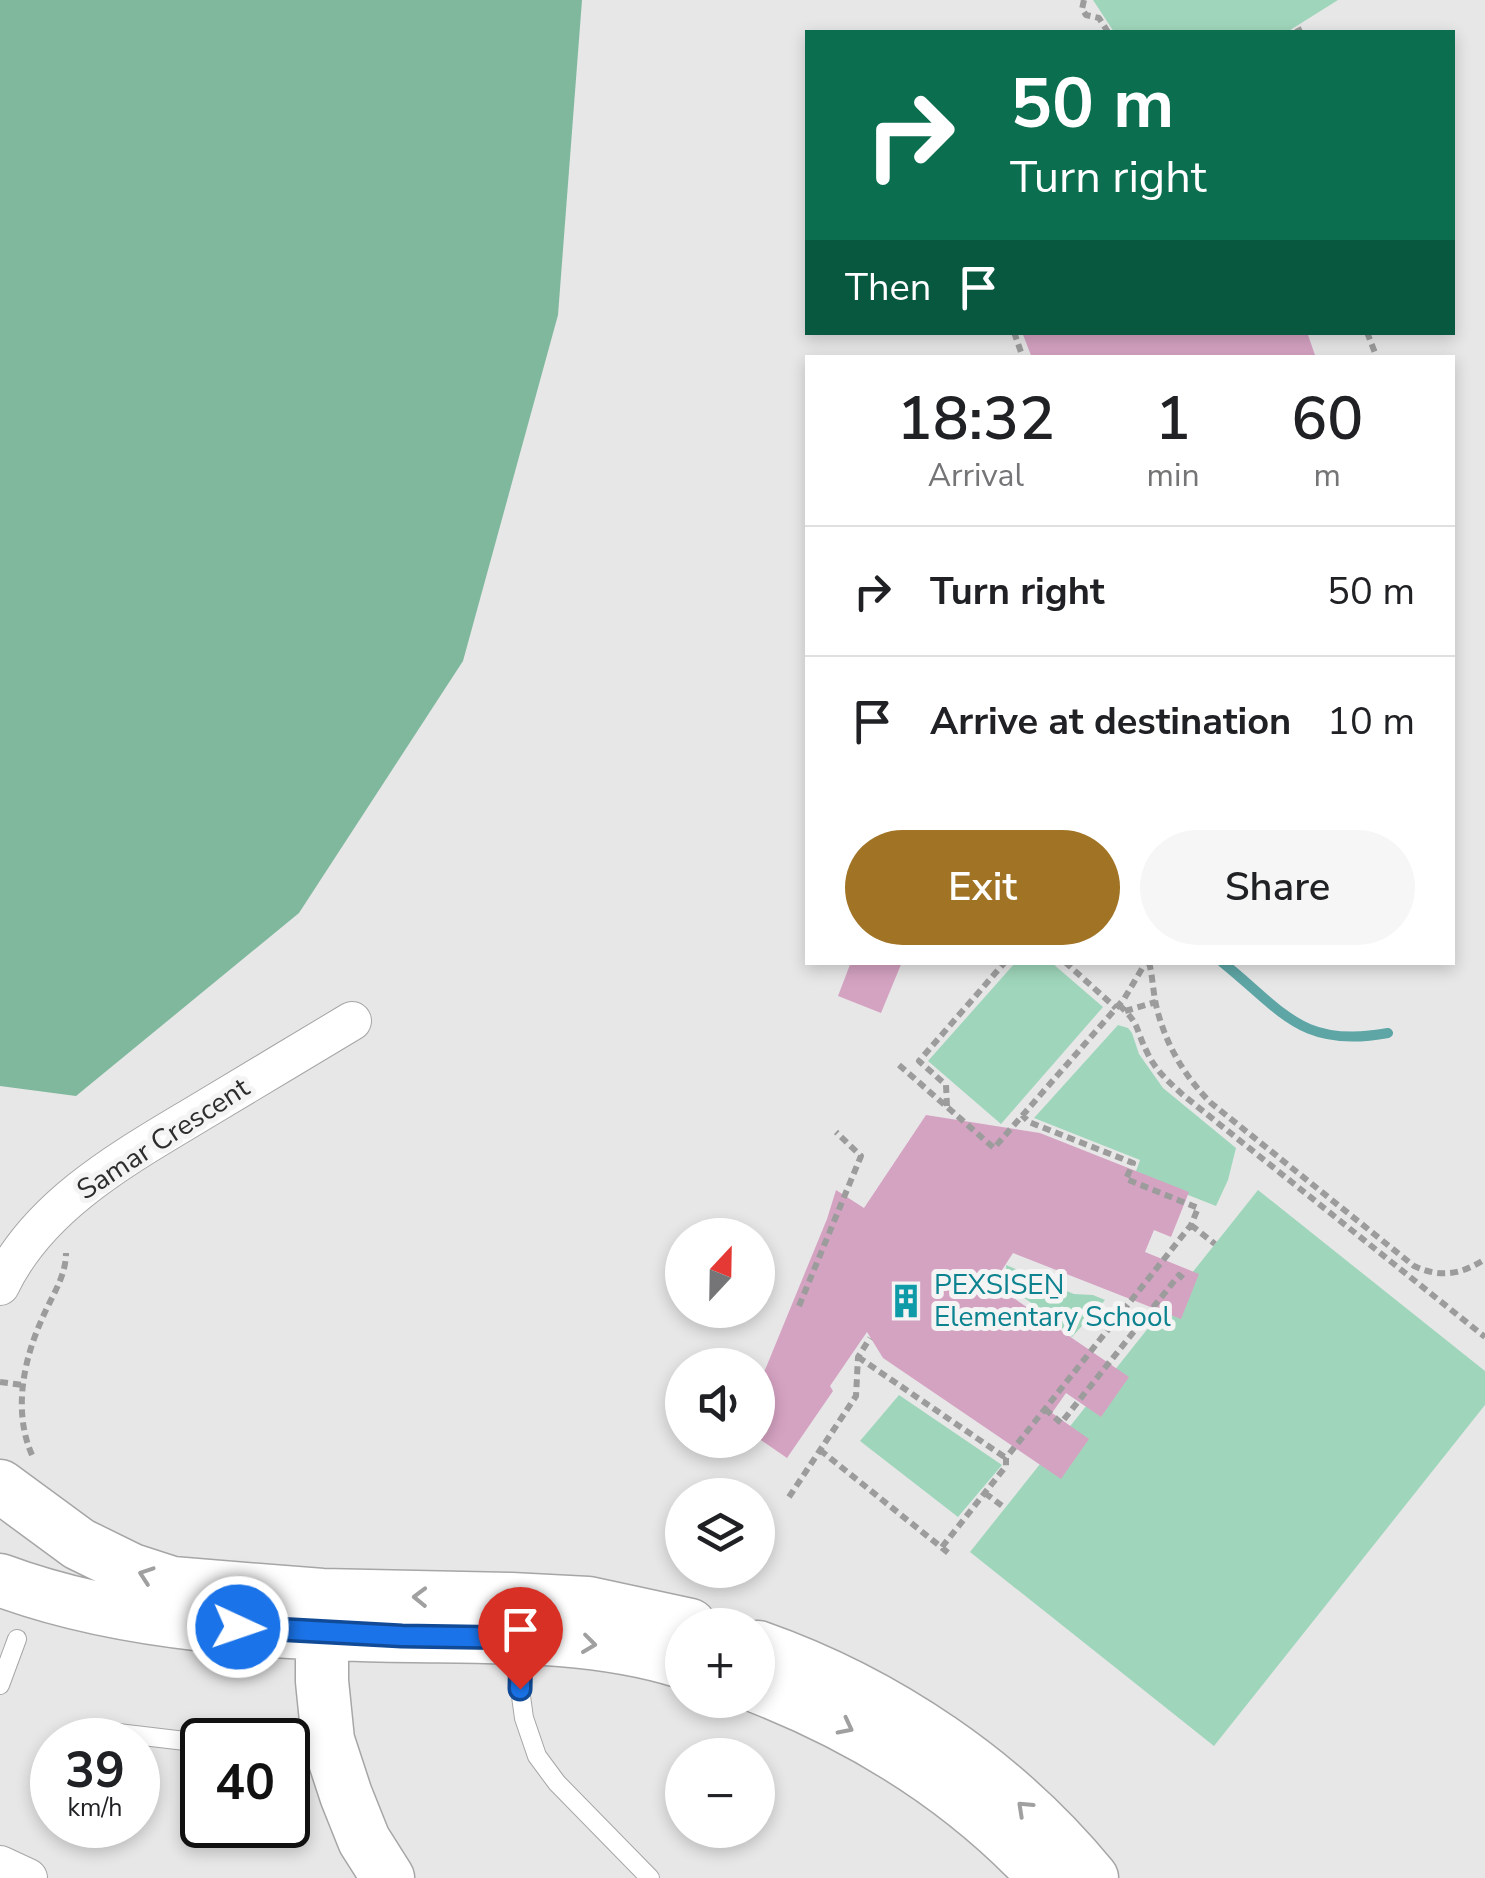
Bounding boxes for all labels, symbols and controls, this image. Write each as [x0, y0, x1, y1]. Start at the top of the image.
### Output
text: 50 m [1010, 56, 1174, 152]
icon: right [845, 70, 975, 200]
text: Turn right [1010, 147, 1207, 208]
icon: arrive [951, 260, 1006, 315]
text: Then [845, 262, 931, 313]
text: 18:32 [897, 378, 1055, 460]
text: 1 [1155, 378, 1191, 460]
text: 60 [1291, 378, 1363, 460]
text: Arrival [928, 454, 1024, 497]
text: min [1147, 454, 1200, 497]
text: m [1314, 454, 1341, 497]
icon: right [845, 564, 900, 619]
text: Turn right [930, 566, 1105, 617]
text: 50 m [1327, 566, 1415, 617]
icon: arrive [845, 694, 900, 749]
text: Arrive at destination [930, 696, 1291, 747]
text: 10 m [1327, 696, 1415, 747]
button: Exit [845, 830, 1120, 945]
button: Share [1140, 830, 1415, 945]
street label: Samar Crescent [69, 1069, 257, 1209]
north arrow [665, 1218, 775, 1328]
map controls [665, 1218, 775, 1848]
place label: PEXSISEṈ Elementary School [934, 1266, 1171, 1336]
building icon: PEXSISEṈ Elementary School [887, 1282, 925, 1320]
button: sound [665, 1348, 775, 1458]
button: layers [665, 1478, 775, 1588]
one-way arrow [139, 1566, 156, 1586]
position arrow [186, 1575, 290, 1679]
one-way arrow [412, 1587, 428, 1608]
pin [478, 1587, 563, 1690]
icon: arrive [493, 1602, 548, 1657]
button: + [665, 1608, 775, 1718]
one-way arrow [581, 1632, 598, 1653]
one-way arrow [836, 1715, 854, 1734]
speed limit sign: 40 [180, 1718, 310, 1848]
text: 39 [65, 1736, 125, 1805]
button: − [665, 1738, 775, 1848]
text: km/h [67, 1791, 123, 1825]
one-way arrow [1017, 1802, 1036, 1820]

